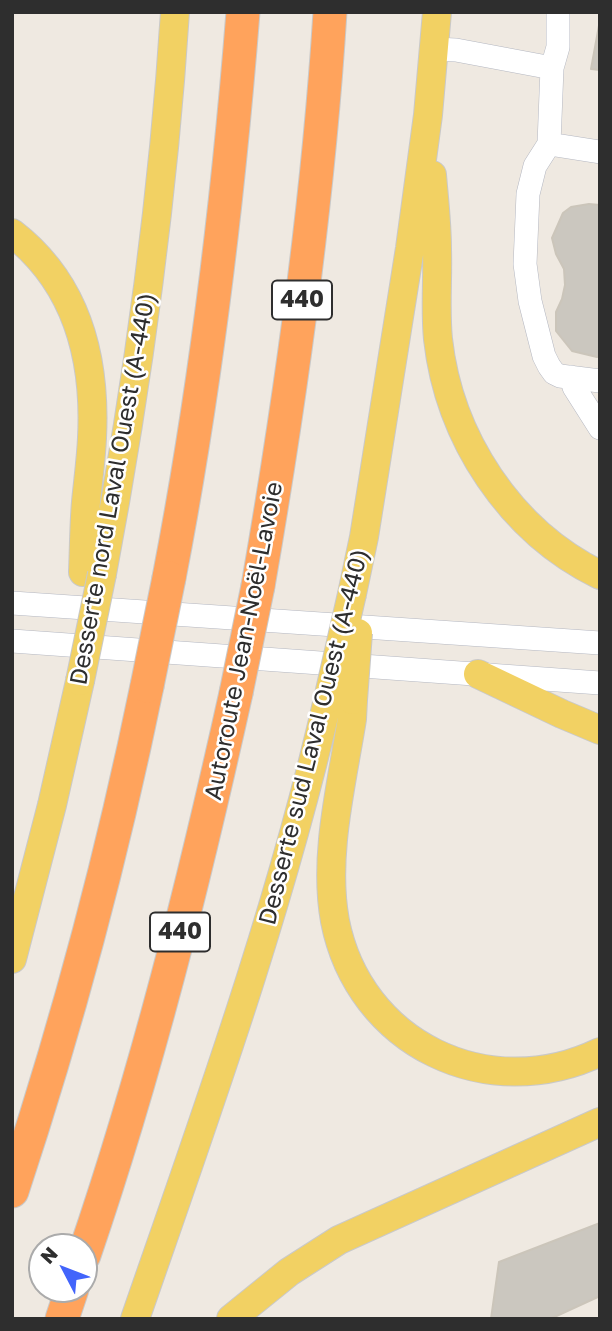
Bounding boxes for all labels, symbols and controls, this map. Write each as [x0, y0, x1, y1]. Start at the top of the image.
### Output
road number: 440 [272, 280, 332, 320]
street label: Desserte nord Laval Ouest (A-440) [64, 291, 162, 687]
street label: Autoroute Jean-Noël-Lavoie [199, 479, 289, 803]
street label: Desserte sud Laval Ouest (A-440) [253, 546, 375, 928]
road number: 440 [150, 912, 210, 951]
north arrow [28, 1233, 98, 1303]
text: N [35, 1242, 62, 1268]

